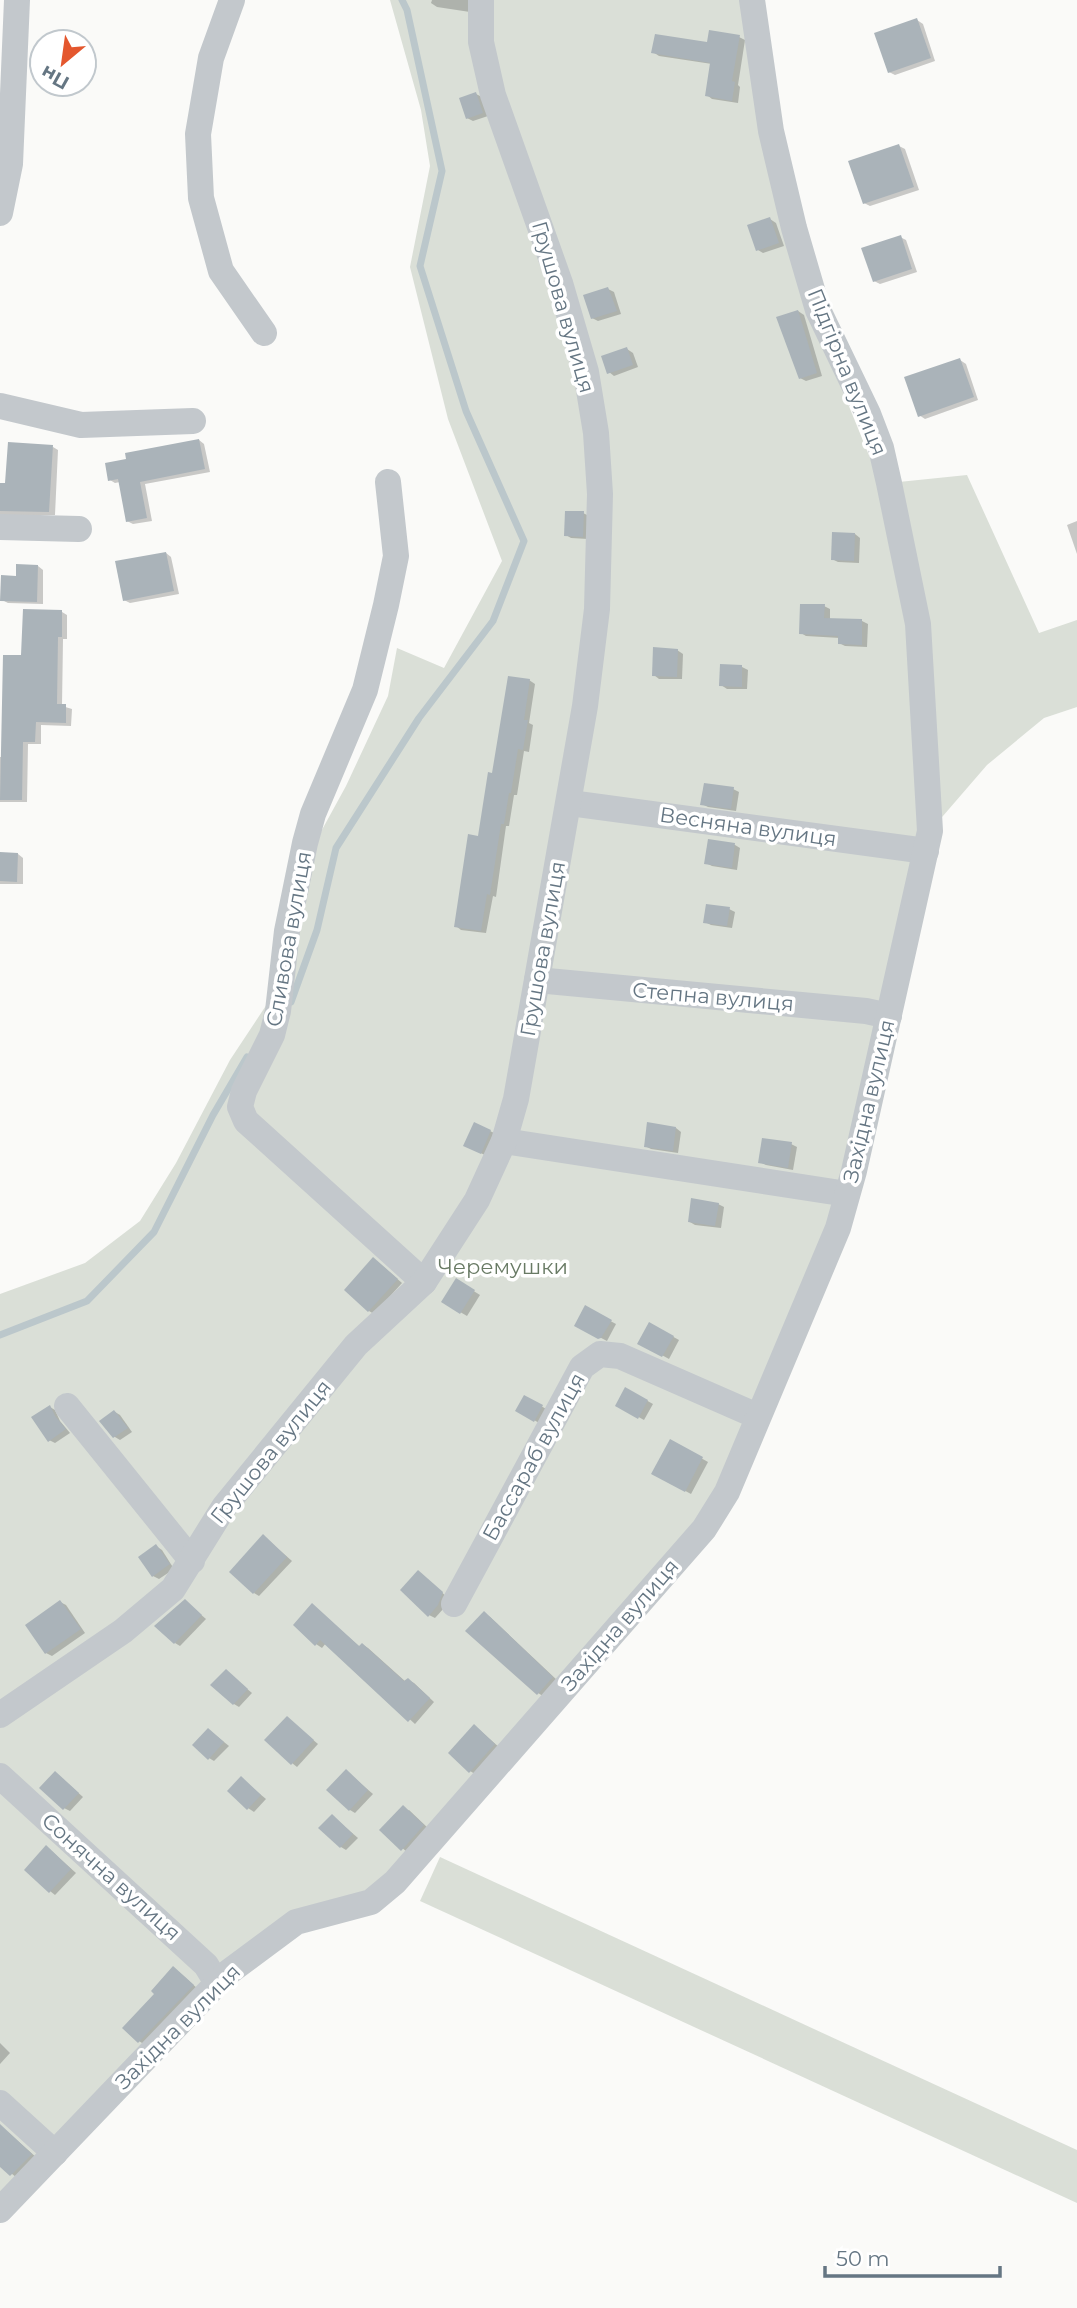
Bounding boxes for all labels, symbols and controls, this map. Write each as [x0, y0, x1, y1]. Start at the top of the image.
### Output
north arrow [28, 28, 98, 98]
text: Пн [37, 60, 73, 94]
street label: Грушова вулиця [527, 218, 600, 396]
street label: Підгірна вулиця [803, 285, 892, 459]
street label: Весняна вулиця [658, 802, 838, 851]
street label: Сливова вулиця [261, 849, 316, 1029]
street label: Грушова вулиця [515, 859, 570, 1038]
street label: Степна вулиця [631, 977, 795, 1016]
street label: Західна вулиця [838, 1017, 899, 1185]
park label: Черемушки [438, 1254, 568, 1279]
street label: Бассараб вулиця [477, 1369, 590, 1545]
street label: Грушова вулиця [205, 1375, 336, 1529]
street label: Західна вулиця [556, 1554, 684, 1696]
street label: Сонячна вулиця [37, 1808, 186, 1946]
street label: Західна вулиця [110, 1959, 245, 2094]
scale bar [825, 2234, 1000, 2278]
text: 50 m [836, 2246, 890, 2271]

